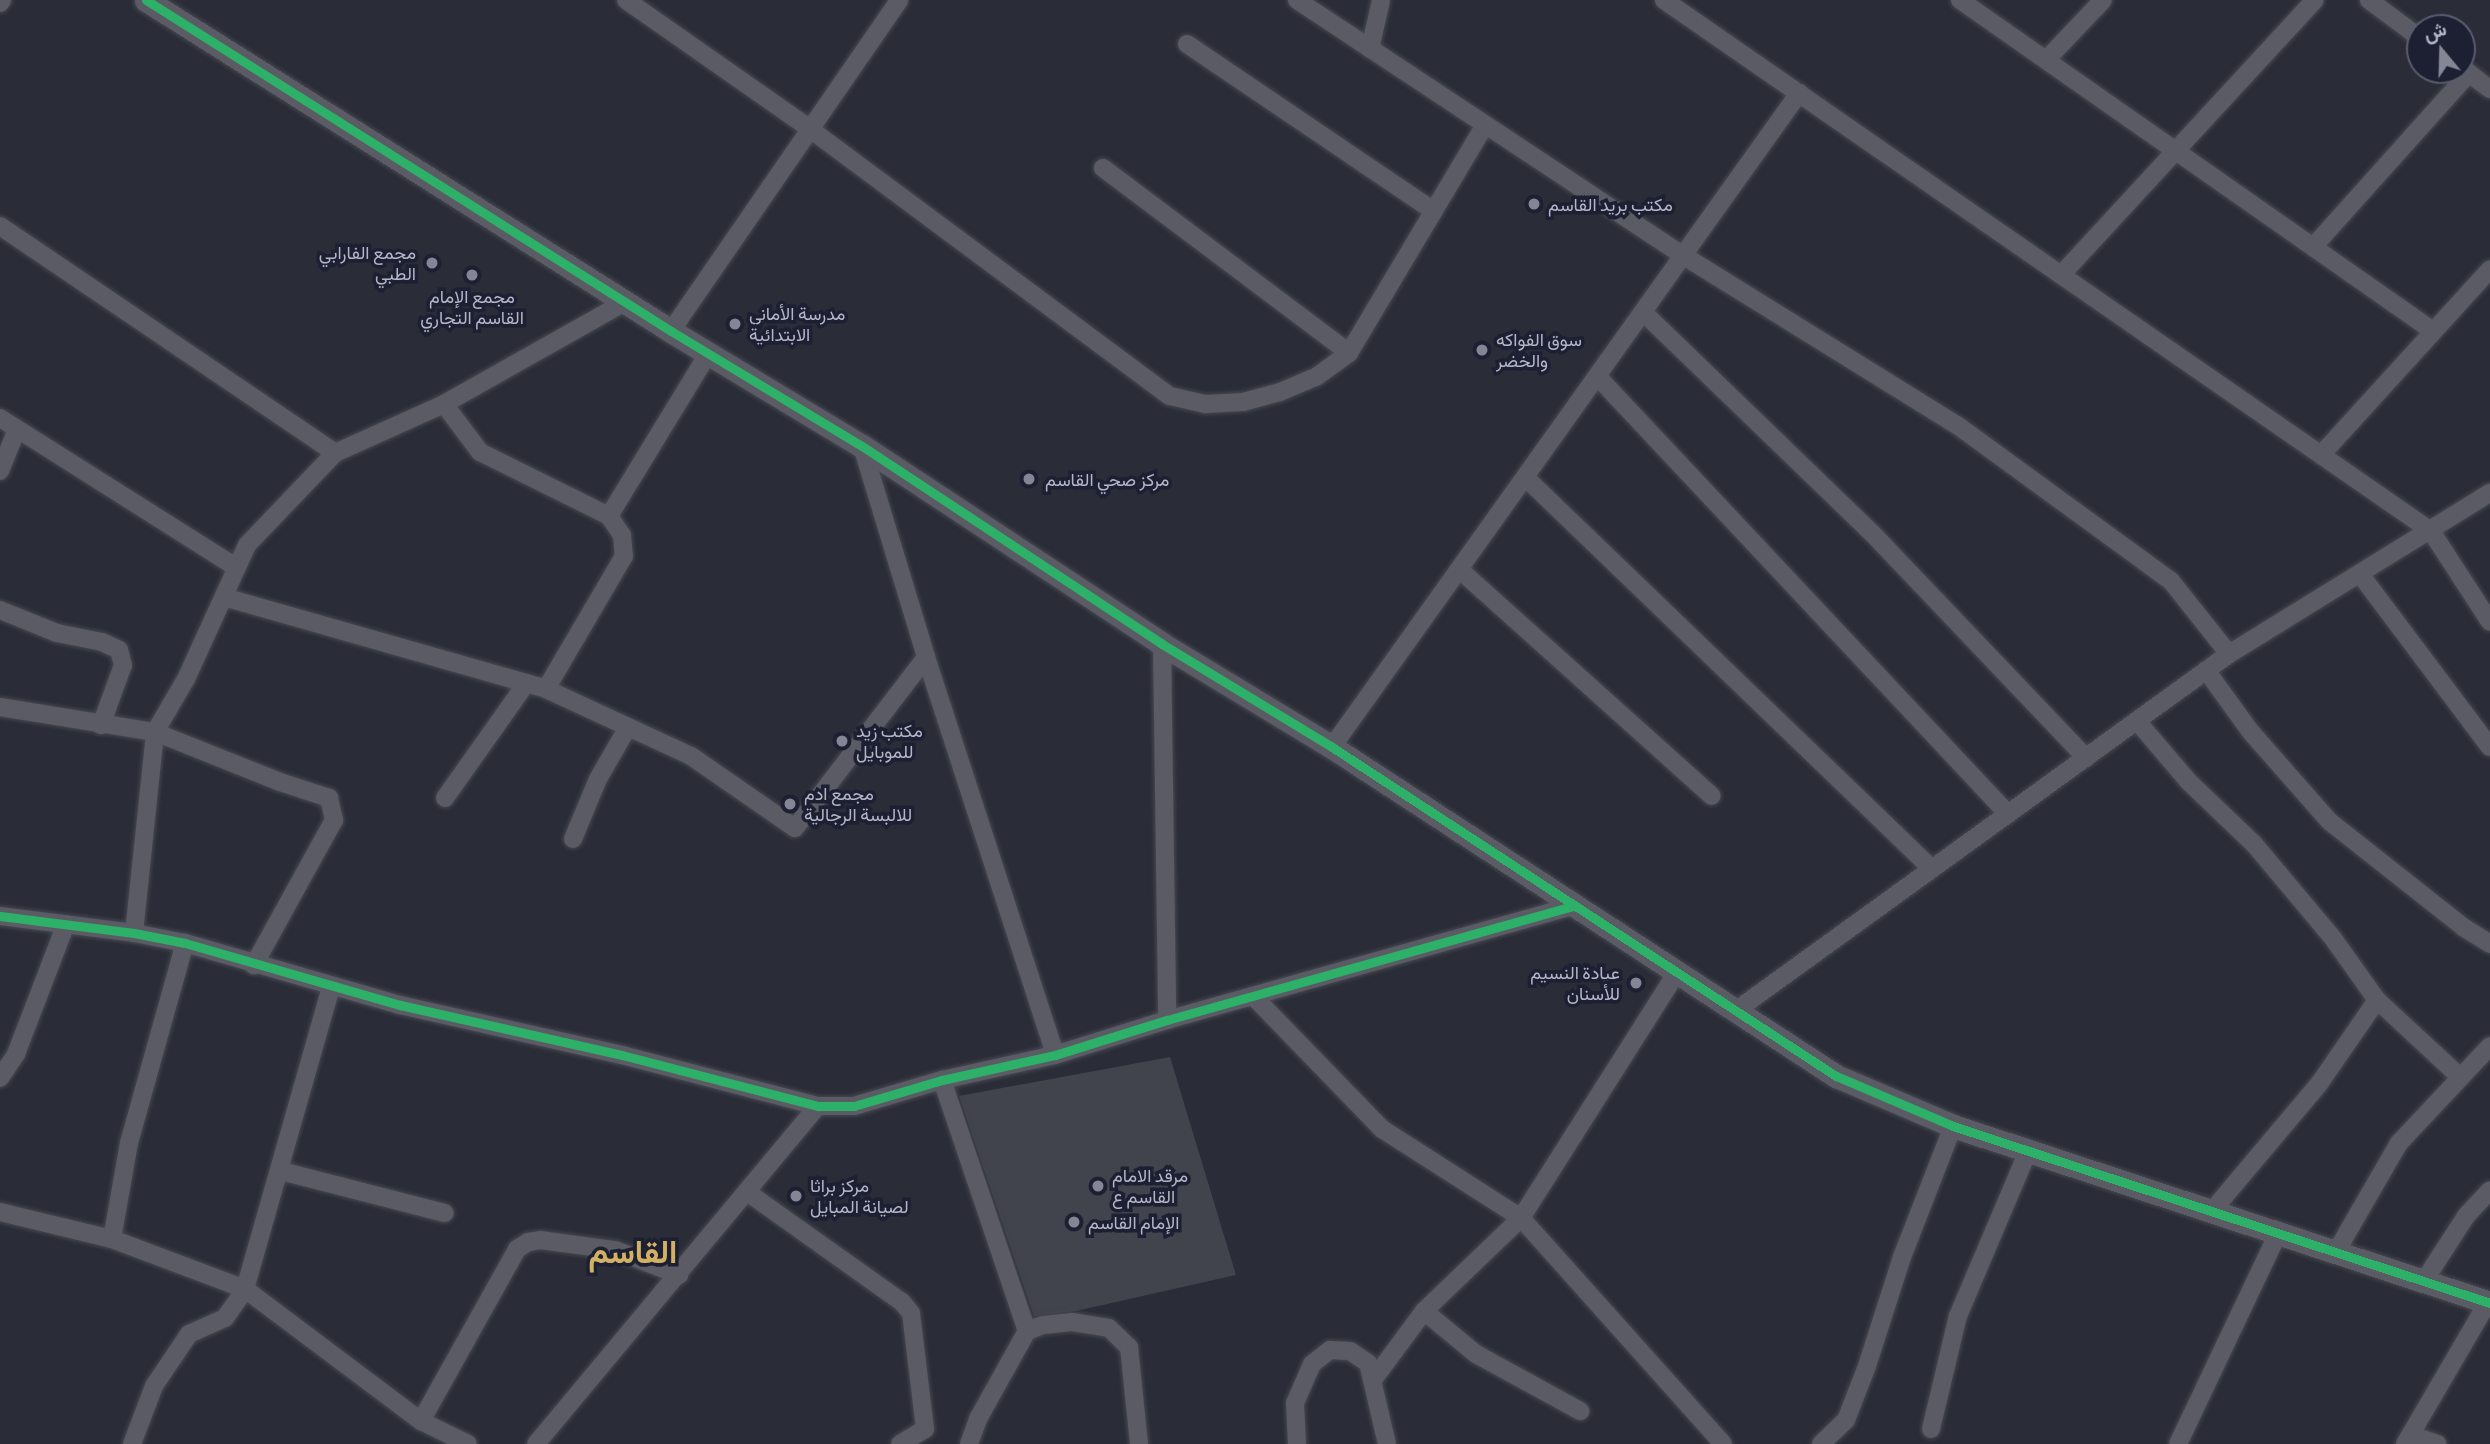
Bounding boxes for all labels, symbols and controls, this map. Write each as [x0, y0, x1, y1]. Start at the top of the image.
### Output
north arrow [2406, 14, 2476, 84]
text: ش [2420, 16, 2449, 45]
place label: مكتب بريد القاسم [1548, 193, 1673, 215]
marker: مكتب بريد القاسم [1526, 196, 1542, 212]
place label: مجمع الفارابي الطبي [319, 242, 416, 284]
marker: مجمع الفارابي الطبي [422, 253, 442, 273]
marker: مجمع الإمام القاسم التجاري [464, 267, 480, 283]
place label: مجمع الإمام القاسم التجاري [420, 286, 524, 328]
place label: مدرسة الأماني الابتدائية [749, 303, 845, 346]
marker: مدرسة الأماني الابتدائية [727, 316, 743, 332]
place label: سوق الفواكه والخضر [1496, 329, 1582, 372]
marker: سوق الفواكه والخضر [1474, 342, 1490, 358]
place label: مركز صحي القاسم [1045, 468, 1169, 490]
marker: مركز صحي القاسم [1019, 469, 1039, 489]
place label: مكتب زيد للموبايل [856, 720, 923, 762]
marker: مكتب زيد للموبايل [834, 733, 850, 749]
place label: مجمع ادم للالبسة الرجالية [804, 783, 912, 826]
marker: مجمع ادم للالبسة الرجالية [782, 796, 798, 812]
place label: عيادة النسيم للأسنان [1530, 962, 1620, 1004]
marker: عيادة النسيم للأسنان [1626, 973, 1646, 993]
place label: مرقد الامام القاسم ع [1112, 1165, 1188, 1208]
place label: مركز براثا لصيانة المبايل [810, 1175, 909, 1218]
marker: مرقد الامام القاسم ع [1090, 1178, 1106, 1194]
marker: مركز براثا لصيانة المبايل [788, 1188, 804, 1204]
place label: الإمام القاسم [1088, 1211, 1179, 1233]
marker: الإمام القاسم [1066, 1214, 1082, 1230]
district label: القاسم [589, 1231, 677, 1269]

